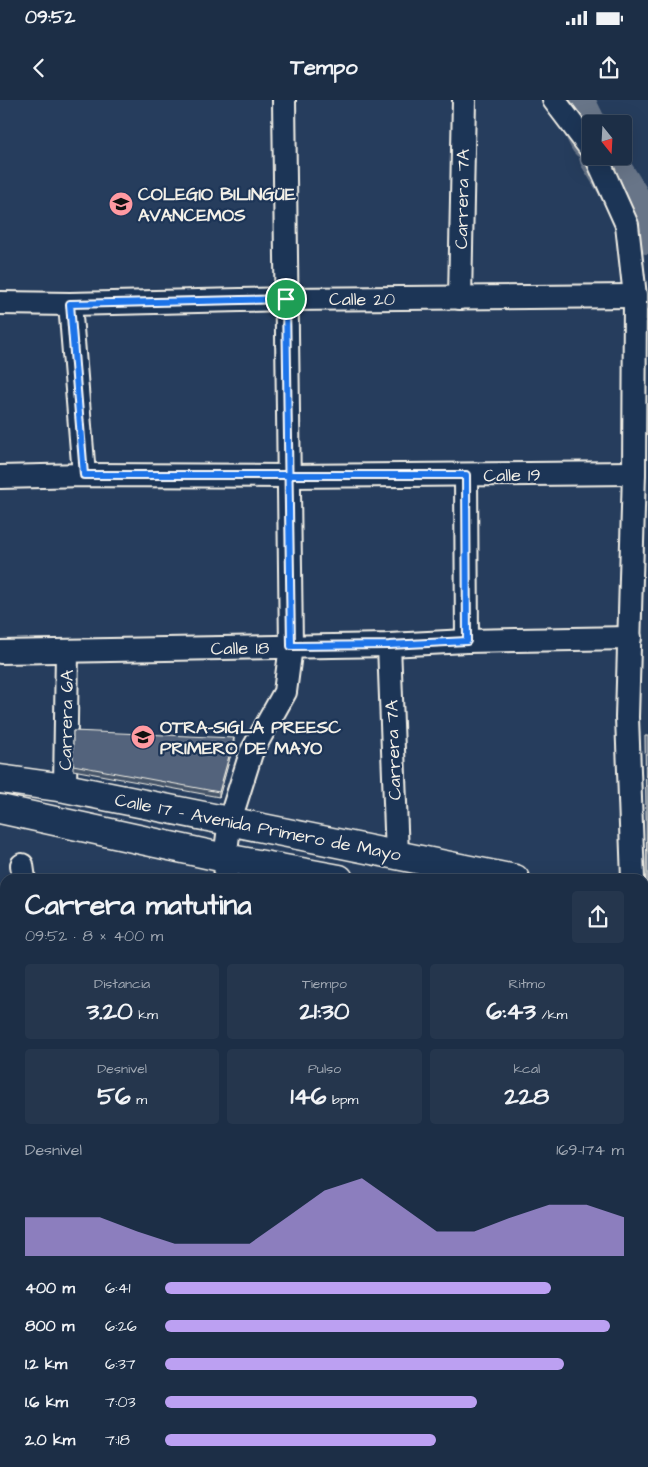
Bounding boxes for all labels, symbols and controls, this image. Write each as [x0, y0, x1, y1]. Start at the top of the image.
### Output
text: 09:52 [25, 4, 75, 31]
text: Tempo [290, 52, 358, 83]
icon: back [25, 54, 53, 82]
icon: share [595, 54, 623, 82]
north arrow [582, 115, 632, 165]
map controls [582, 115, 632, 165]
street label: Carrera 7A [449, 148, 476, 249]
place label: COLEGIO BILINGÜE AVANCEMOS [138, 182, 296, 228]
school or university icon: COLEGIO BILINGÜE AVANCEMOS [108, 191, 134, 217]
pin [265, 278, 307, 320]
icon: arrive [272, 285, 300, 313]
street label: Calle 20 [329, 287, 395, 312]
street label: Calle 19 [483, 463, 541, 488]
street label: Calle 18 [211, 635, 270, 662]
street label: Carrera 6A [53, 669, 80, 771]
street label: Carrera 7A [379, 699, 408, 801]
place label: OTRA-SIGLA PREESC PRIMERO DE MAYO [160, 715, 341, 761]
school or university icon: OTRA-SIGLA PREESC PRIMERO DE MAYO [130, 724, 156, 750]
street label: Calle 17 - Avenida Primero de Mayo [112, 787, 403, 869]
text: Carrera matutina [25, 886, 251, 925]
button: share [572, 891, 624, 943]
text: 09:52 · 8 × 400 m [25, 925, 163, 947]
text: Distancia [94, 974, 150, 994]
text: Tiempo [302, 974, 347, 994]
text: Ritmo [509, 974, 545, 994]
text: 3.20 [86, 994, 133, 1029]
text: 21:30 [299, 994, 350, 1029]
text: 6:43 [486, 994, 536, 1029]
text: km [133, 1005, 158, 1025]
text: /km [536, 1005, 567, 1025]
text: Desnivel [97, 1059, 147, 1079]
text: Pulso [308, 1059, 341, 1079]
text: kcal [513, 1059, 540, 1079]
text: 56 [97, 1079, 131, 1114]
text: 146 [290, 1079, 326, 1114]
text: 228 [504, 1079, 549, 1114]
text: m [131, 1090, 147, 1110]
text: bpm [326, 1090, 359, 1110]
text: Desnivel [25, 1139, 82, 1161]
text: 169–174 m [556, 1139, 624, 1161]
text: 400 m [25, 1277, 75, 1299]
text: 6:41 [105, 1277, 131, 1299]
text: 800 m [25, 1315, 74, 1337]
text: 6:26 [105, 1315, 137, 1337]
text: 1.2 km [25, 1353, 67, 1375]
text: 6:37 [105, 1353, 136, 1375]
text: 1.6 km [25, 1391, 68, 1413]
text: 7:03 [105, 1391, 136, 1413]
text: 2.0 km [25, 1429, 75, 1451]
text: 7:18 [105, 1429, 130, 1451]

